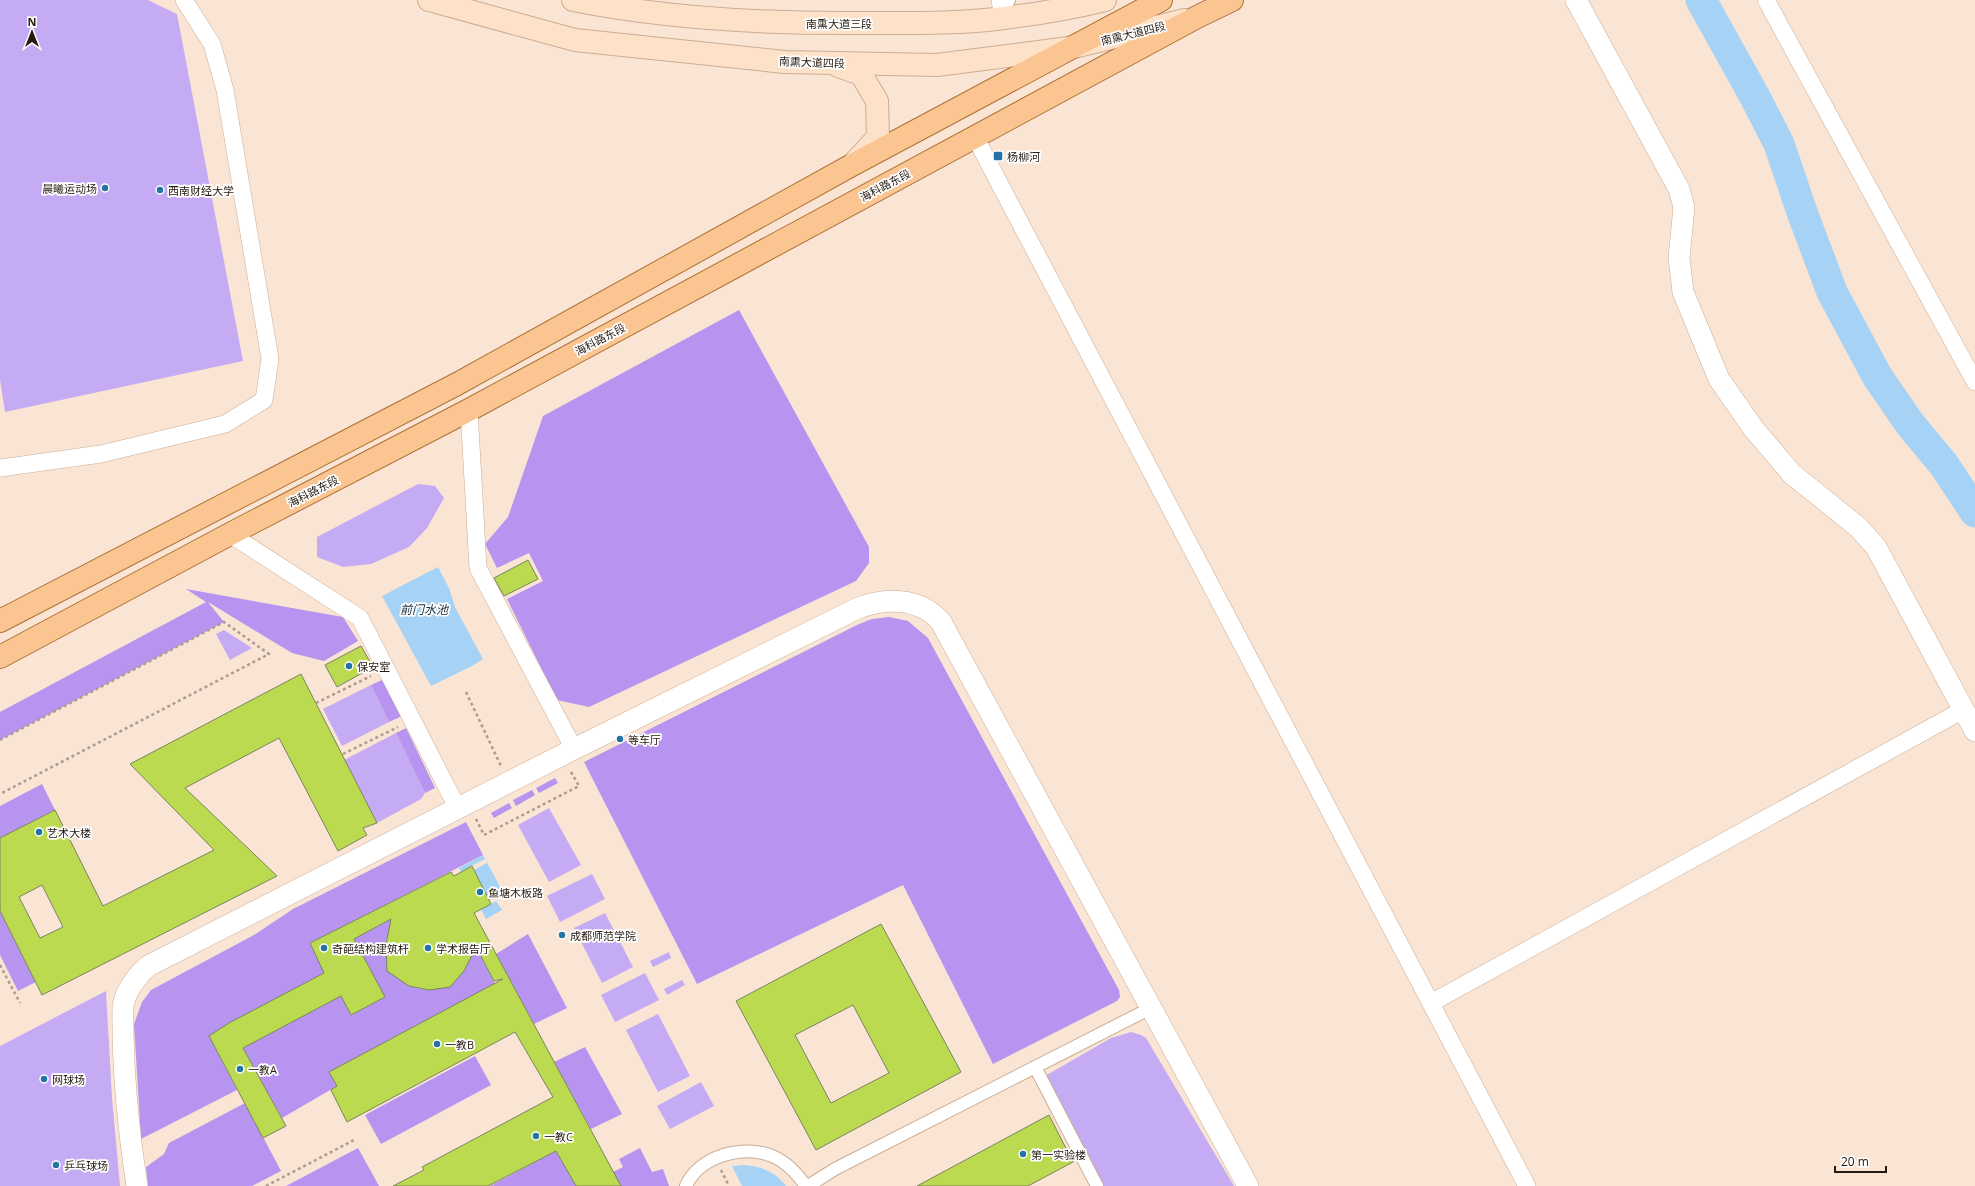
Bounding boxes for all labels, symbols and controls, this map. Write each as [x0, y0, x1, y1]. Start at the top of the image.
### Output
north arrow [12, 12, 52, 52]
text: N [28, 14, 36, 29]
street label: 南熏大道三段 [806, 16, 872, 31]
street label: 南熏大道四段 [1099, 18, 1167, 48]
street label: 南熏大道四段 [779, 53, 845, 71]
place label: 杨柳河 [1007, 149, 1040, 164]
marker: 杨柳河 [992, 150, 1004, 162]
street label: 海科路东段 [857, 165, 913, 205]
place label: 晨曦运动场 [42, 181, 97, 196]
marker: 晨曦运动场 [100, 183, 110, 193]
place label: 西南财经大学 [168, 183, 234, 198]
marker: 西南财经大学 [155, 185, 165, 195]
street label: 海科路东段 [572, 319, 628, 359]
street label: 海科路东段 [285, 472, 341, 510]
water label: 前门水池 [400, 601, 449, 618]
place label: 保安室 [357, 659, 390, 674]
marker: 保安室 [344, 661, 354, 671]
place label: 等车厅 [628, 732, 661, 747]
marker: 等车厅 [615, 734, 625, 744]
place label: 艺术大楼 [47, 825, 91, 840]
marker: 艺术大楼 [34, 827, 44, 837]
place label: 鱼塘木板路 [488, 885, 543, 900]
marker: 鱼塘木板路 [475, 887, 485, 897]
place label: 成都师范学院 [570, 928, 636, 943]
marker: 成都师范学院 [557, 930, 567, 940]
place label: 奇葩结构建筑杆 [332, 941, 409, 956]
place label: 学术报告厅 [436, 941, 491, 956]
marker: 奇葩结构建筑杆 [319, 943, 329, 953]
marker: 学术报告厅 [423, 943, 433, 953]
place label: 一教B [445, 1037, 474, 1052]
marker: 一教B [432, 1039, 442, 1049]
place label: 一教A [248, 1062, 277, 1077]
marker: 一教A [235, 1064, 245, 1074]
place label: 网球场 [52, 1072, 85, 1087]
marker: 网球场 [39, 1074, 49, 1084]
place label: 一教C [544, 1129, 573, 1144]
marker: 一教C [531, 1131, 541, 1141]
place label: 第一实验楼 [1031, 1147, 1086, 1162]
scale bar [1835, 1148, 1886, 1174]
marker: 第一实验楼 [1018, 1149, 1028, 1159]
text: 20 m [1841, 1153, 1869, 1170]
place label: 乒乓球场 [64, 1158, 108, 1173]
marker: 乒乓球场 [51, 1160, 61, 1170]

